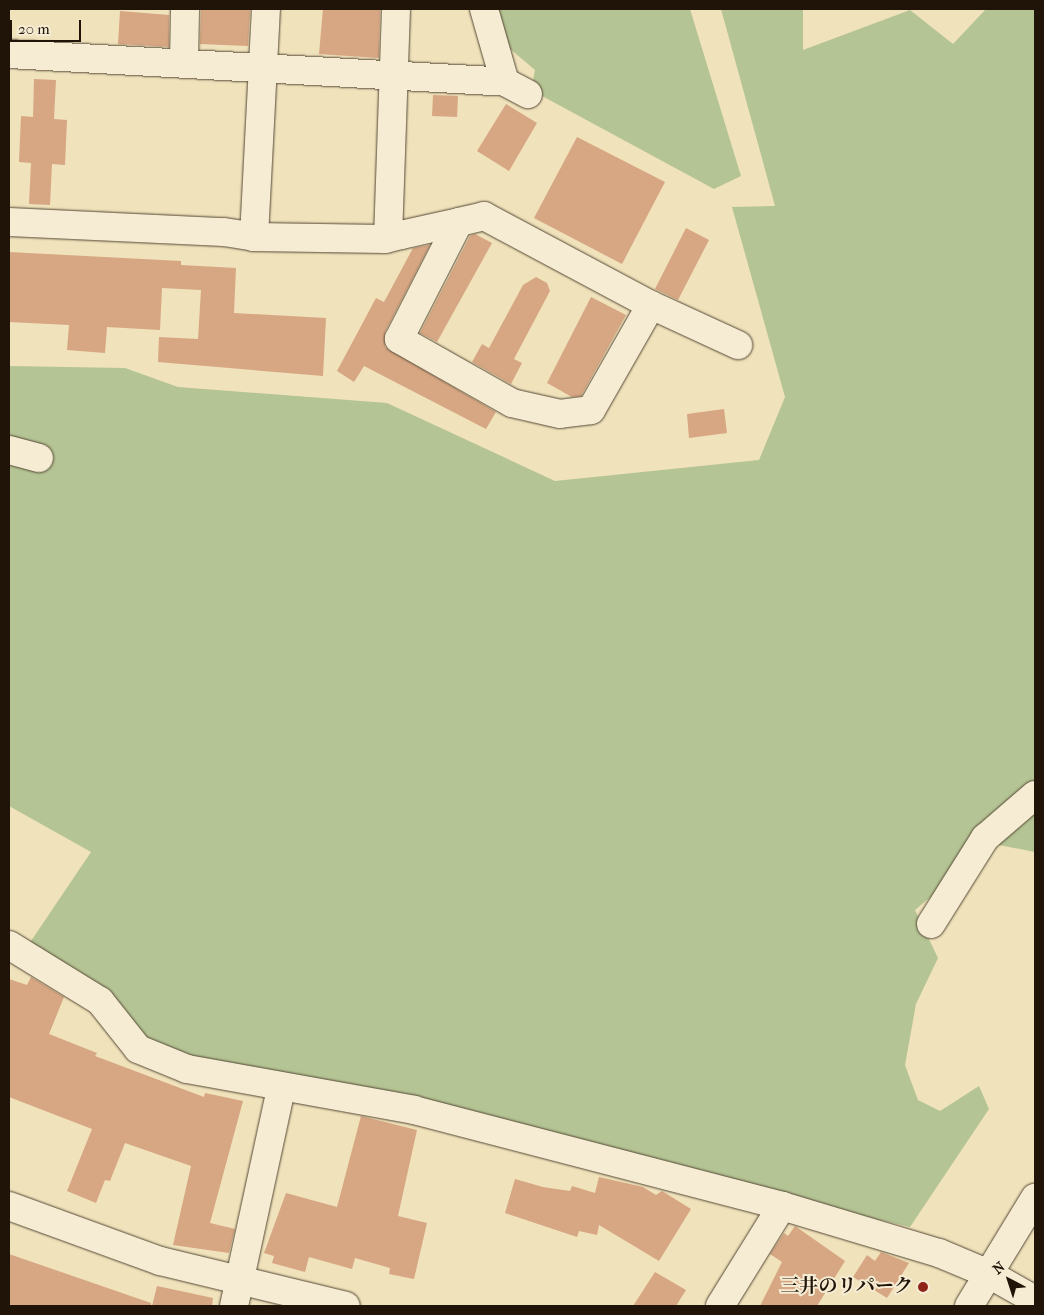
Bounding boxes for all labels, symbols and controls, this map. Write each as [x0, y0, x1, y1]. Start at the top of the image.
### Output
scale bar [12, 10, 84, 42]
text: 20 m [18, 20, 50, 38]
north arrow [984, 1255, 1034, 1305]
text: N [990, 1258, 1009, 1278]
place label: 三井のリパーク [780, 1276, 913, 1298]
marker: 三井のリパーク [917, 1281, 929, 1293]

